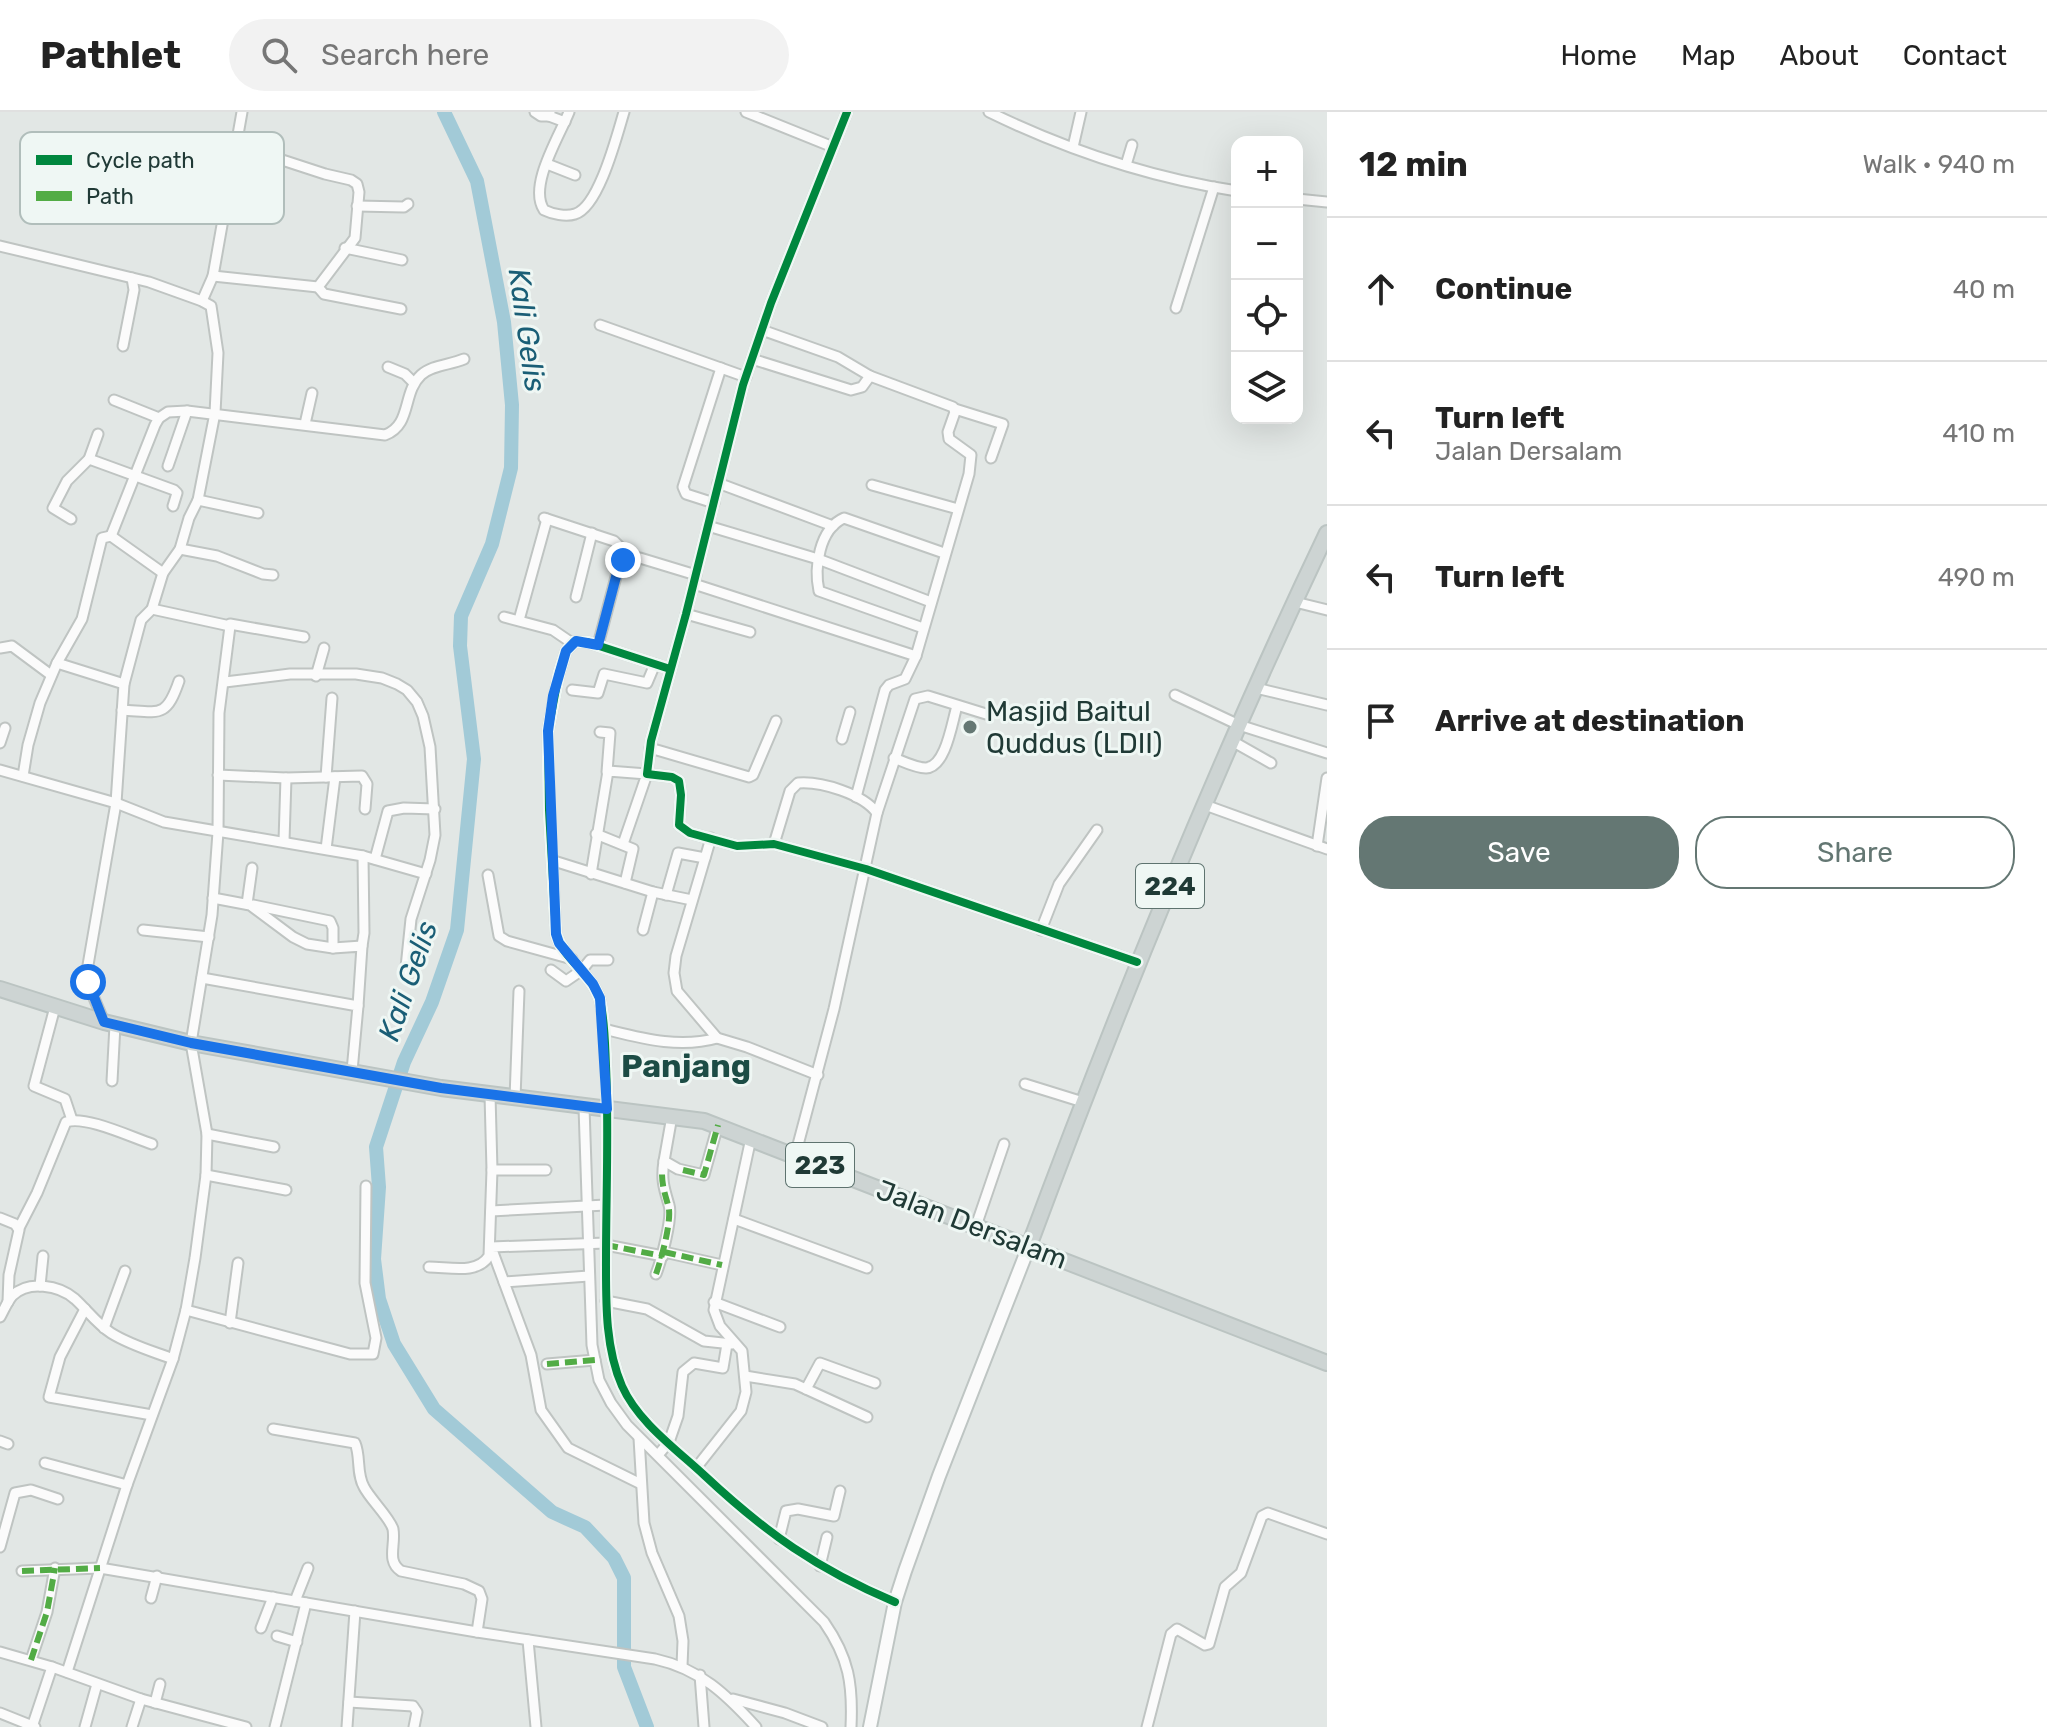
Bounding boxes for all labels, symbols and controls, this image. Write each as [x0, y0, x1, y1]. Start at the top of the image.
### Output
search box [229, 19, 789, 91]
text: Pathlet [40, 32, 181, 78]
icon: search [257, 33, 301, 77]
text: Search here [321, 37, 489, 73]
text: Home [1560, 39, 1637, 72]
text: Map [1681, 39, 1735, 72]
text: About [1779, 39, 1859, 72]
text: Contact [1903, 39, 2007, 72]
legend [20, 132, 284, 224]
map controls [1231, 136, 1303, 424]
button: + [1231, 136, 1303, 208]
text: 12 min [1359, 144, 1468, 185]
text: Cycle path [86, 147, 195, 174]
text: Walk · 940 m [1862, 149, 2015, 180]
text: Path [86, 183, 134, 210]
button: − [1231, 208, 1303, 280]
water label: Kali Gelis [501, 266, 553, 394]
icon: ahead [1359, 267, 1403, 311]
text: Continue [1435, 271, 1572, 307]
text: 40 m [1953, 274, 2015, 305]
button: locate [1231, 280, 1303, 352]
button: layers [1231, 352, 1303, 424]
text: Turn left [1435, 400, 1565, 436]
icon: left [1359, 411, 1403, 455]
text: 410 m [1942, 418, 2015, 449]
text: Jalan Dersalam [1435, 436, 1622, 467]
route end [605, 542, 641, 578]
icon: left [1359, 555, 1403, 599]
text: Turn left [1435, 559, 1565, 595]
text: 490 m [1938, 562, 2015, 593]
place label: Masjid Baitul Quddus (LDII) [986, 695, 1162, 760]
icon: arrive [1359, 699, 1403, 743]
text: Arrive at destination [1435, 703, 1745, 739]
marker: Masjid Baitul Quddus (LDII) [961, 718, 979, 736]
button: Save [1359, 816, 1679, 889]
button: Share [1695, 816, 2015, 889]
road number: 224 [1136, 864, 1204, 908]
water label: Kali Gelis [371, 916, 445, 1046]
route start [70, 964, 106, 1000]
district label: Panjang [621, 1047, 751, 1085]
road number: 223 [786, 1143, 854, 1187]
street label: Jalan Dersalam [872, 1173, 1072, 1276]

